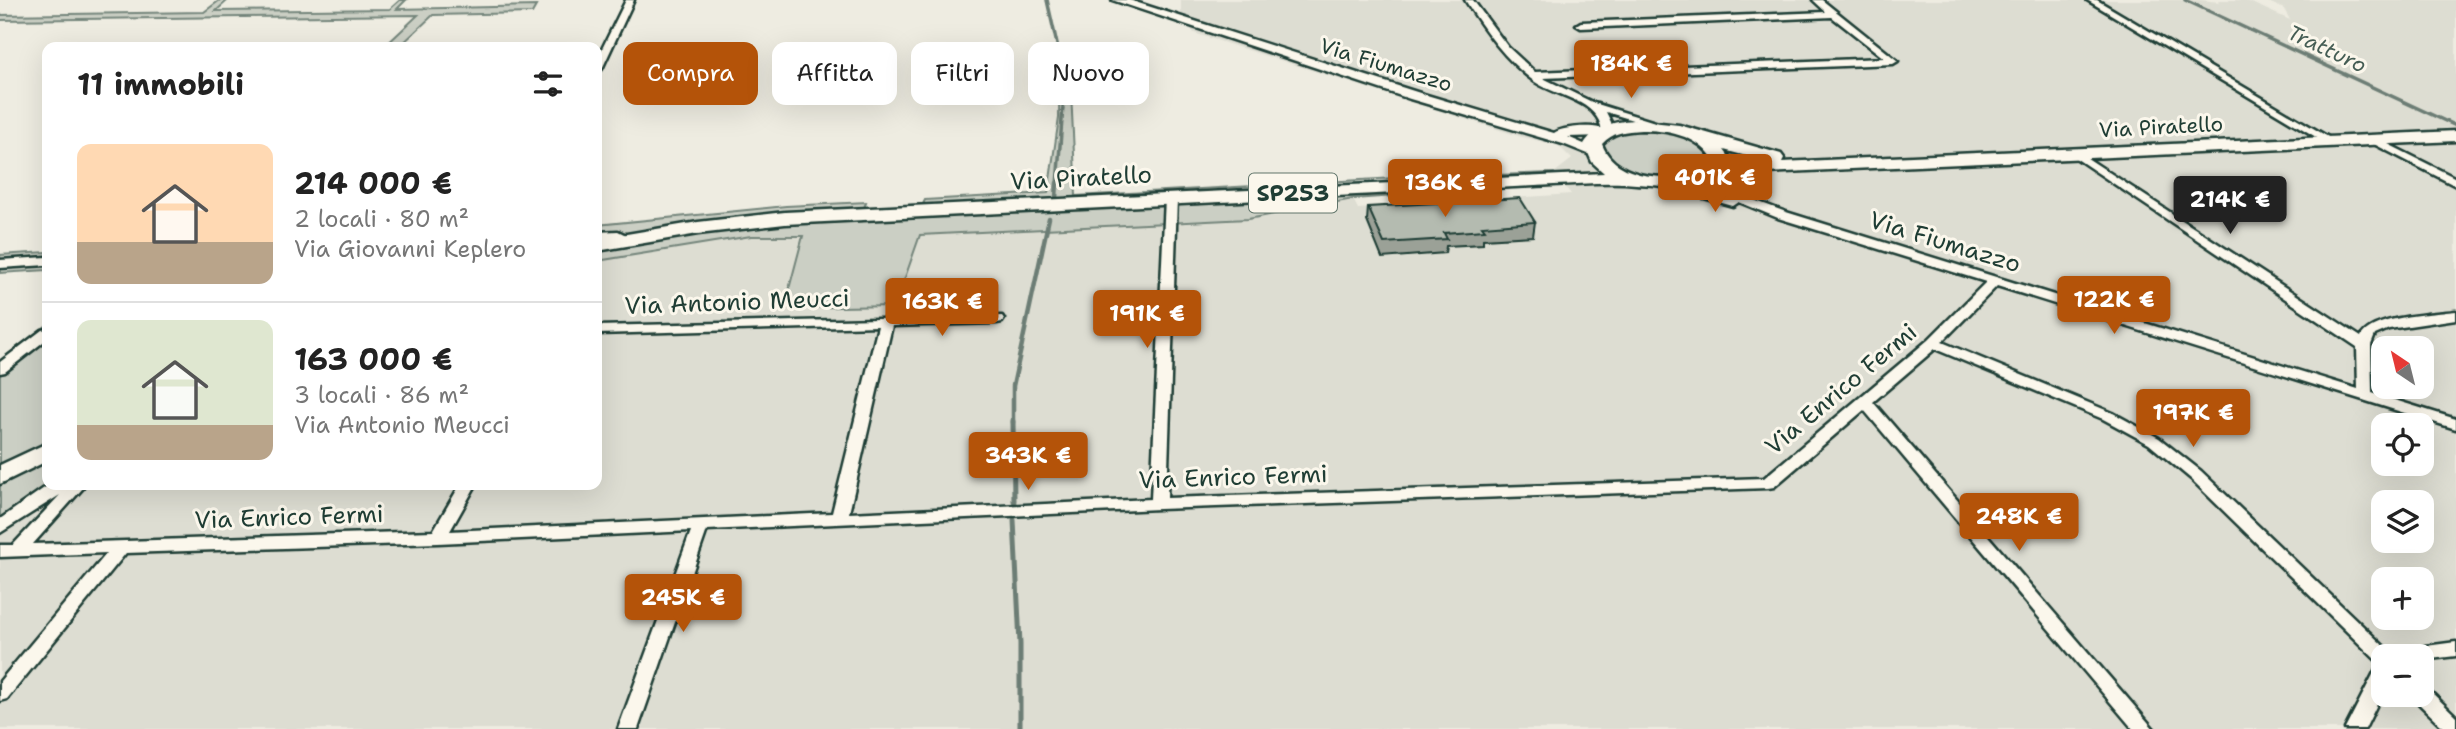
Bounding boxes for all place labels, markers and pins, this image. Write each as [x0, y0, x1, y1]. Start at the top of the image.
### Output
pin: 184K € [1574, 41, 1688, 100]
pin: 401K € [1658, 154, 1772, 214]
pin: 136K € [1388, 160, 1502, 219]
pin: 214K € [2173, 176, 2287, 236]
pin: 122K € [2057, 276, 2171, 336]
pin: 163K € [885, 278, 999, 338]
pin: 191K € [1090, 290, 1204, 350]
pin: 197K € [2136, 390, 2250, 449]
pin: 343K € [971, 433, 1085, 492]
pin: 248K € [1962, 494, 2076, 553]
pin: 245K € [626, 574, 740, 634]

